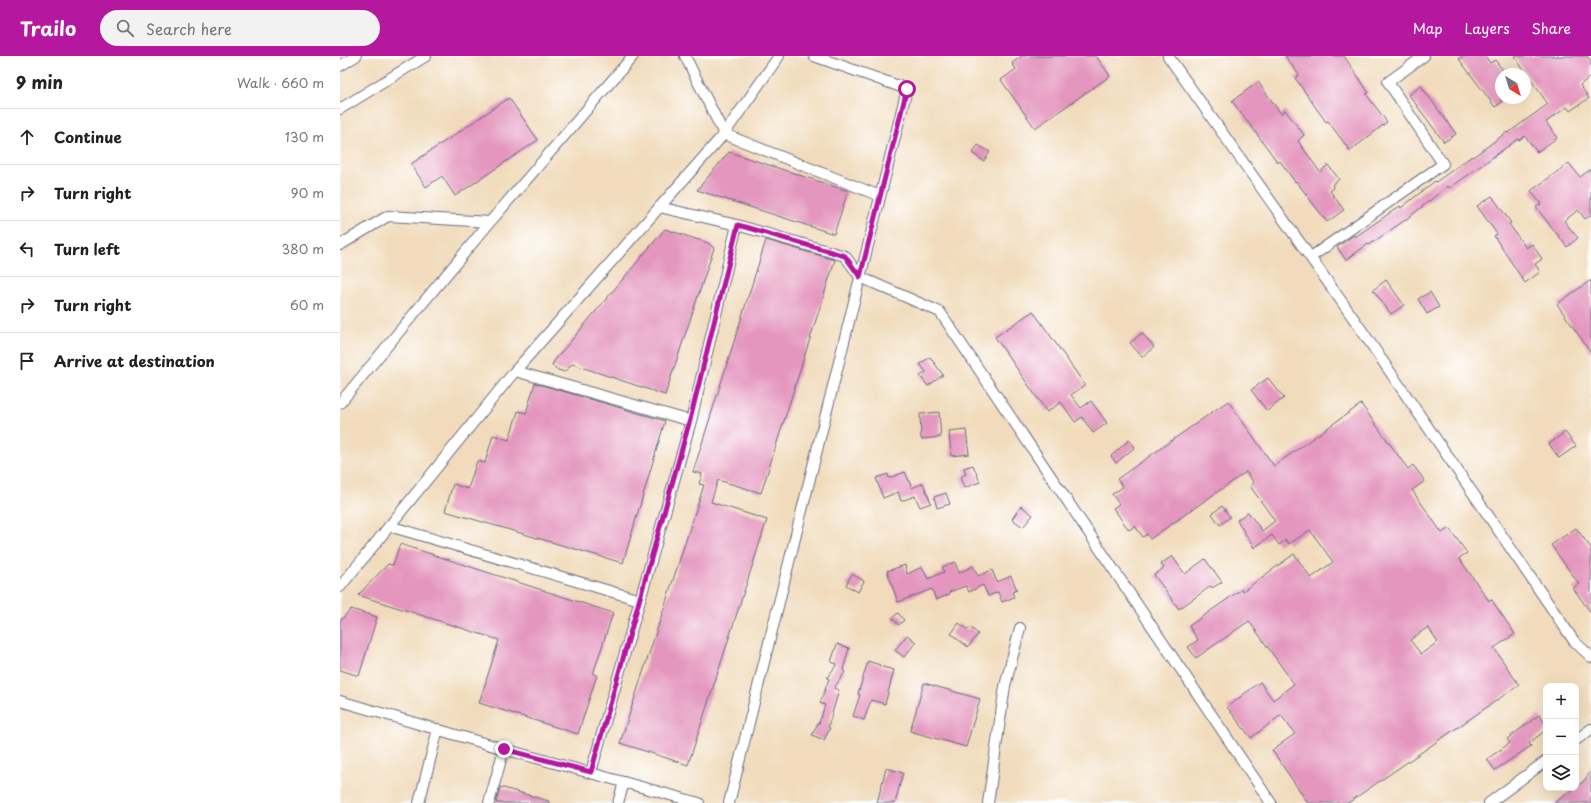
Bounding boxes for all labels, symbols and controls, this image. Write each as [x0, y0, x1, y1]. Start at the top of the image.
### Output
search box [100, 10, 380, 46]
text: Trailo [20, 14, 76, 42]
icon: search [114, 17, 136, 39]
text: Search here [146, 17, 232, 40]
text: Map [1413, 18, 1443, 39]
text: Layers [1465, 18, 1510, 39]
text: Share [1532, 18, 1571, 39]
north arrow [1495, 68, 1531, 104]
text: 9 min [16, 69, 63, 95]
text: Walk · 660 m [237, 73, 324, 92]
route start [898, 80, 916, 98]
text: Continue [54, 125, 122, 148]
icon: ahead [16, 126, 38, 148]
text: 130 m [285, 127, 324, 146]
text: Turn right [54, 181, 131, 204]
icon: right [16, 182, 38, 204]
text: 90 m [291, 183, 324, 202]
text: Turn left [54, 237, 120, 260]
icon: left [16, 238, 38, 260]
text: 380 m [281, 239, 324, 258]
text: Turn right [54, 293, 131, 316]
icon: right [16, 294, 38, 316]
text: 60 m [290, 295, 324, 314]
text: Arrive at destination [54, 349, 215, 372]
icon: arrive [16, 350, 38, 372]
map controls [1543, 683, 1579, 791]
button: + [1543, 683, 1579, 719]
button: − [1543, 719, 1579, 755]
route end [495, 740, 513, 758]
button: layers [1543, 755, 1579, 791]

